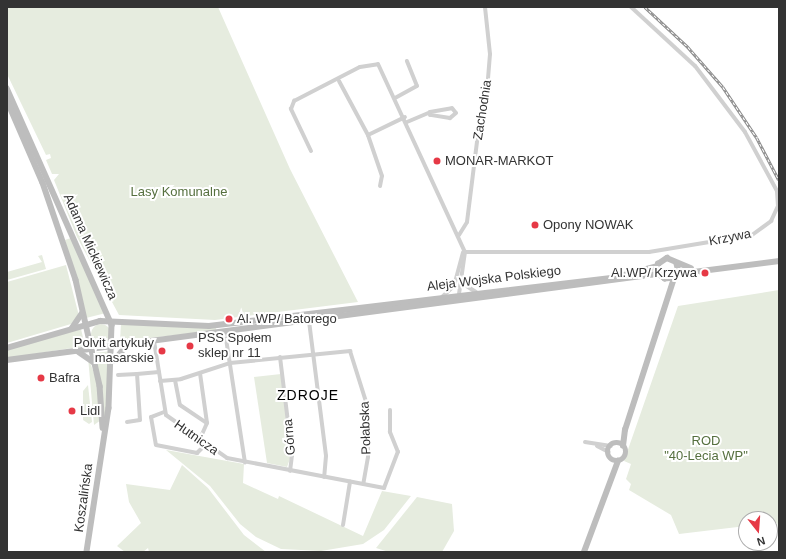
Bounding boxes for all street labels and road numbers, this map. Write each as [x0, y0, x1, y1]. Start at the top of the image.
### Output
street label: Zachodnia [471, 79, 495, 141]
street label: Adama Mickiewicza [60, 192, 120, 302]
street label: Krzywa [708, 226, 752, 250]
street label: Aleja Wojska Polskiego [426, 263, 562, 295]
street label: Połabska [357, 401, 375, 455]
street label: Hutnicza [171, 417, 221, 459]
street label: Górna [281, 418, 299, 456]
street label: Koszalińska [71, 463, 97, 533]

